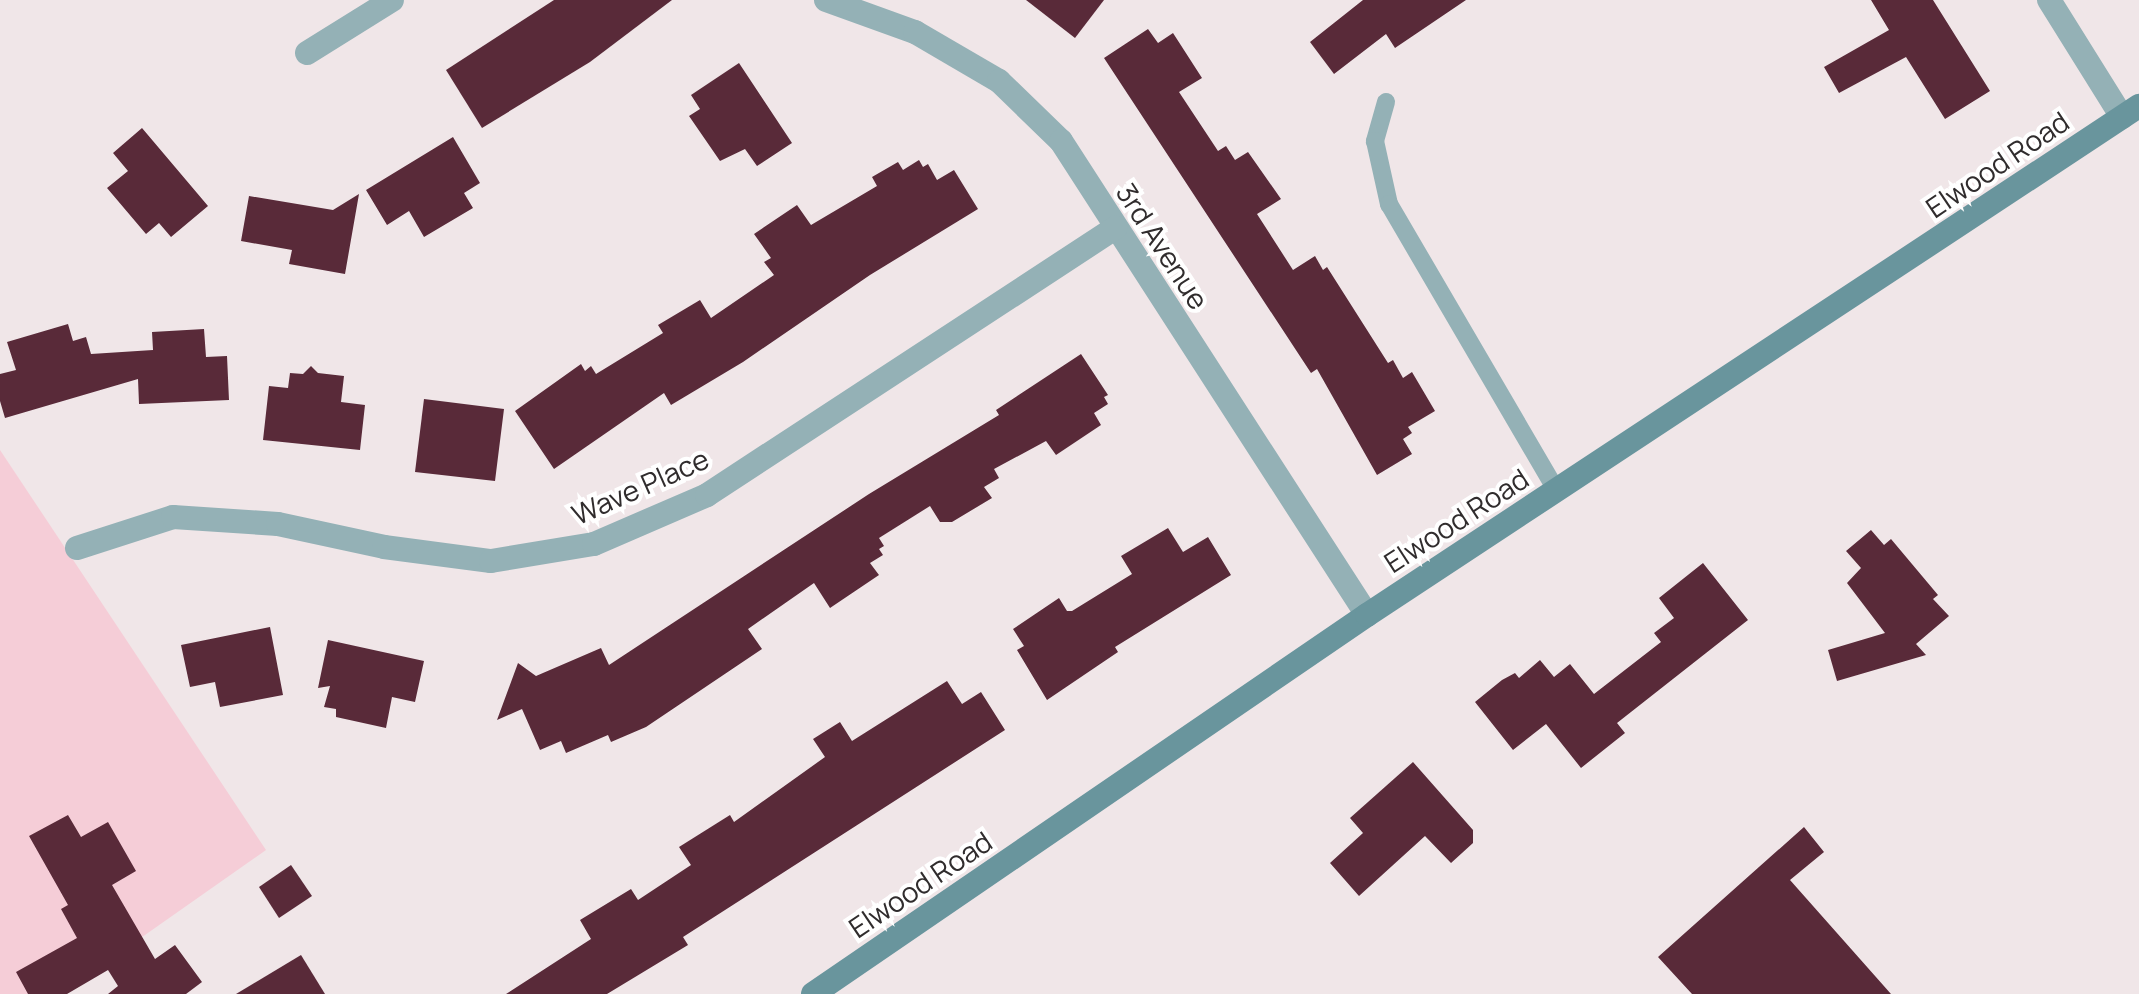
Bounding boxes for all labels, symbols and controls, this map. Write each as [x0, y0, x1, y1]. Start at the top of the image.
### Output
street label: Elwood Road [1919, 104, 2075, 224]
street label: 3rd Avenue [1110, 177, 1216, 315]
street label: Wave Place [566, 441, 714, 531]
street label: Elwood Road [1378, 461, 1534, 579]
street label: Elwood Road [842, 824, 998, 944]

